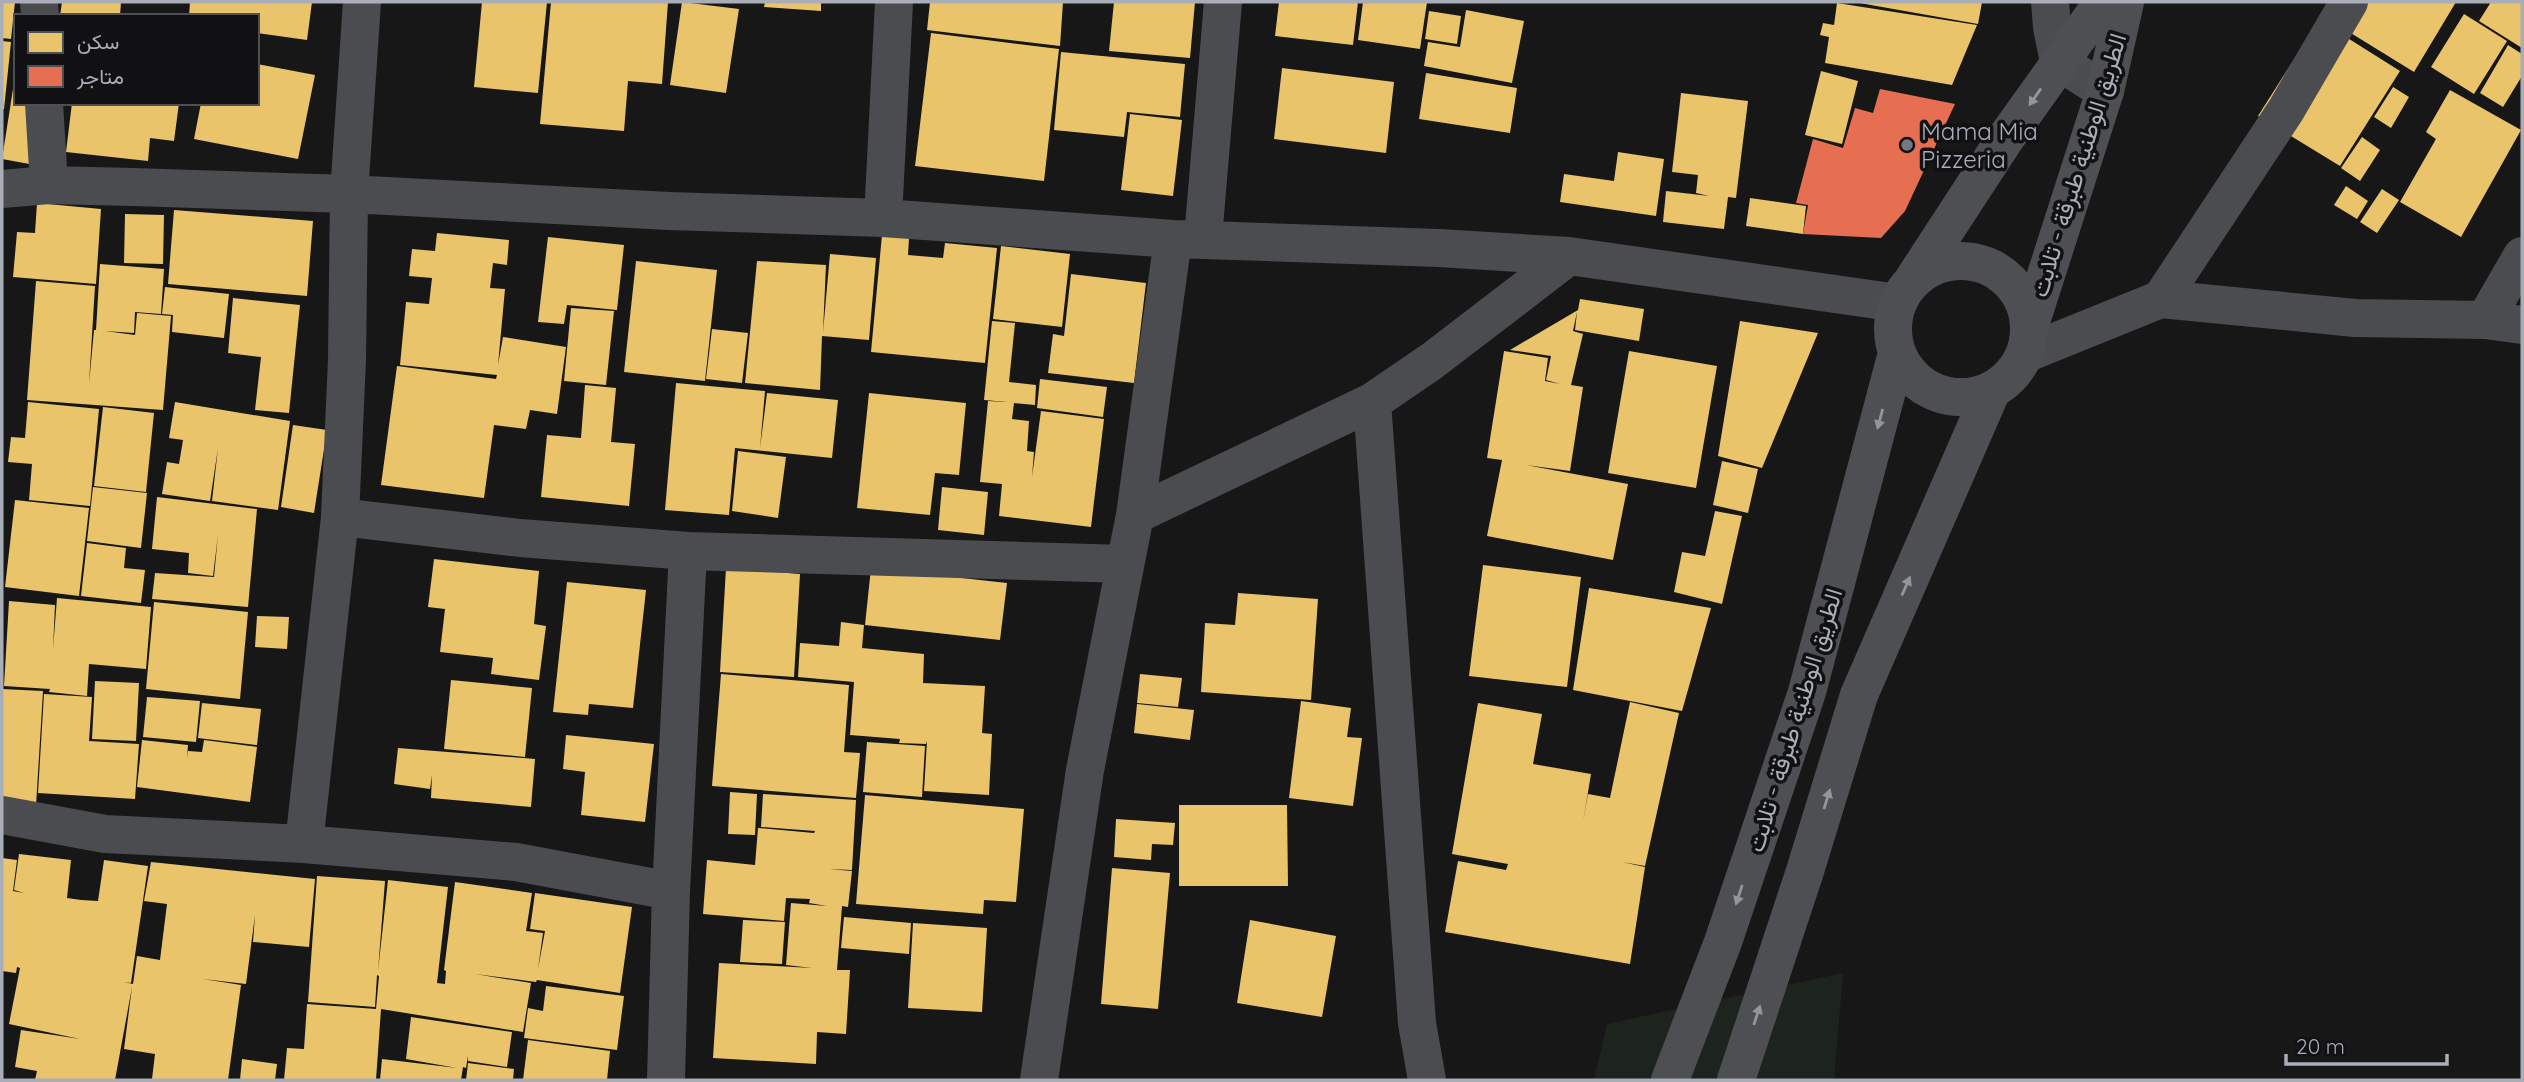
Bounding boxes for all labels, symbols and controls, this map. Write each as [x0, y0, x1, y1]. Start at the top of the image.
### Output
legend [14, 14, 259, 105]
text: سكن [77, 28, 119, 54]
street label: الطريق الوطنية طبرقة - تلابت [2024, 29, 2133, 301]
text: متاجر [76, 63, 124, 90]
one-way arrow [2028, 88, 2042, 106]
place label: Mama Mia Pizzeria [1921, 116, 2038, 174]
marker: Mama Mia Pizzeria [1899, 137, 1915, 153]
one-way arrow [1874, 408, 1885, 430]
one-way arrow [1900, 576, 1912, 596]
street label: الطريق الوطنية طبرقة - تلابت [1740, 584, 1849, 856]
one-way arrow [1822, 788, 1833, 809]
one-way arrow [1733, 885, 1744, 906]
one-way arrow [1752, 1005, 1763, 1026]
scale bar [2286, 1023, 2447, 1066]
text: 20 m [2296, 1033, 2345, 1059]

